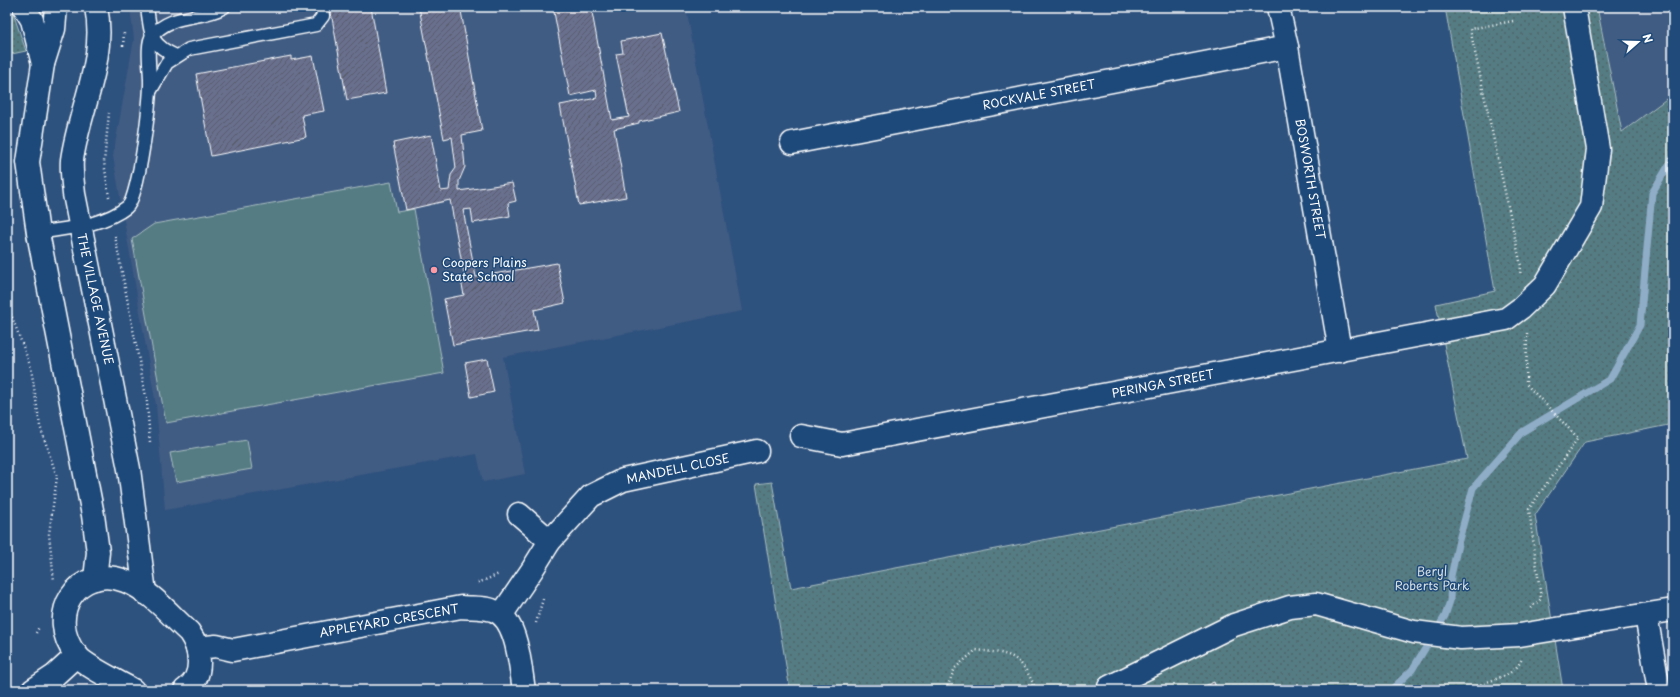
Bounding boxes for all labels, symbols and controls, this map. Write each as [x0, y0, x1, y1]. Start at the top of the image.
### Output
north arrow [1618, 22, 1658, 62]
text: N [1638, 31, 1657, 46]
street label: ROCKVALE STREET [981, 74, 1097, 114]
street label: BOSWORTH STREET [1292, 117, 1331, 241]
street label: THE VILLAGE AVENUE [73, 231, 119, 366]
place label: Coopers Plains State School [442, 253, 527, 285]
marker: Coopers Plains State School [429, 265, 439, 275]
street label: PERINGA STREET [1110, 364, 1216, 402]
street label: MANDELL CLOSE [625, 448, 731, 488]
park label: Beryl Roberts Park [1395, 562, 1469, 594]
street label: APPLEYARD CRESCENT [318, 599, 461, 641]

